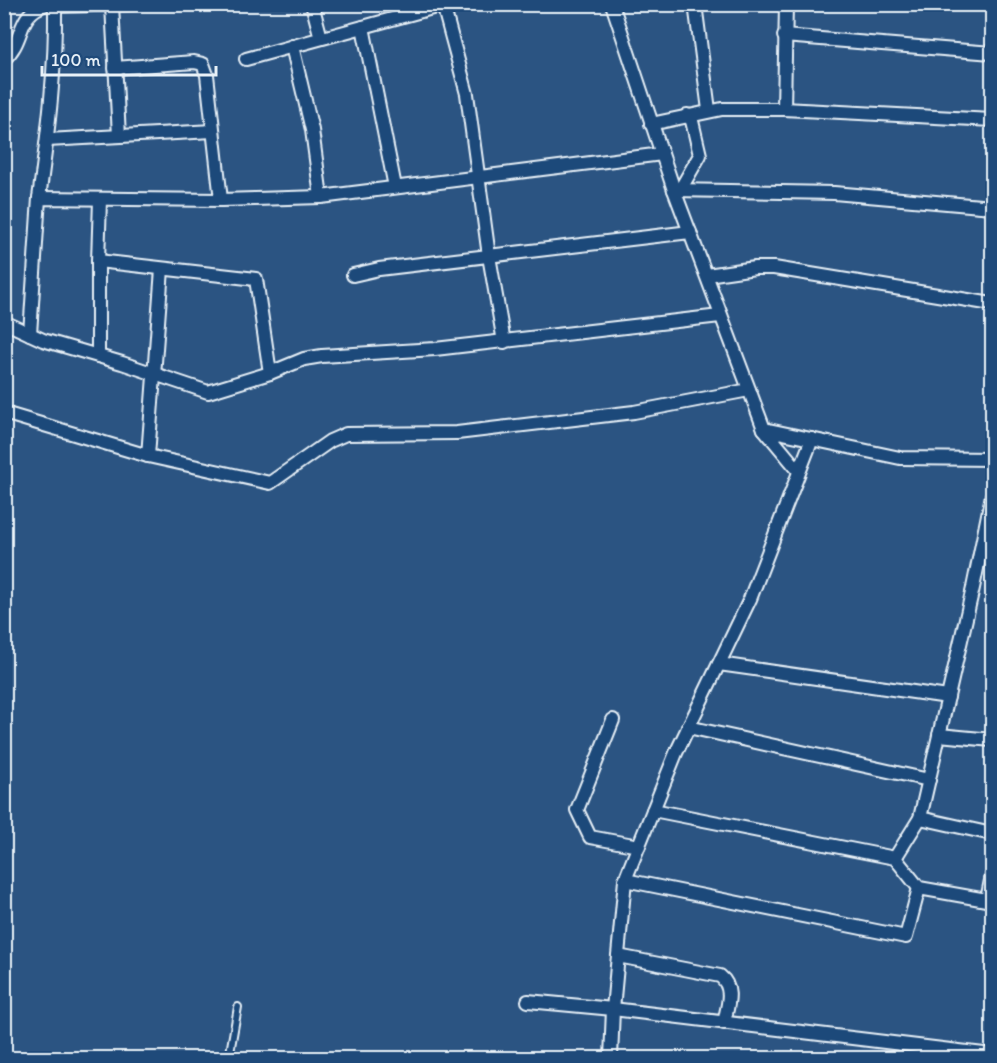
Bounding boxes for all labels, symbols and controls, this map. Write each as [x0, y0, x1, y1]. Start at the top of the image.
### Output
scale bar [42, 39, 216, 77]
text: 100 m [51, 49, 101, 71]

